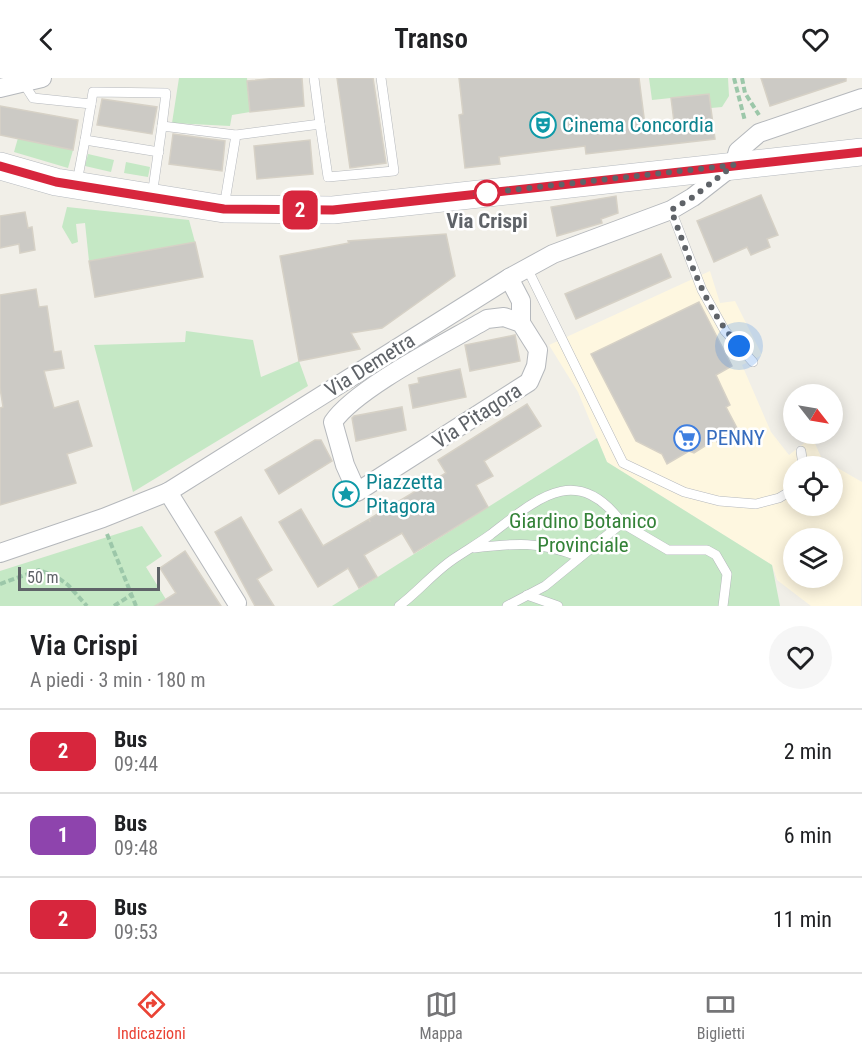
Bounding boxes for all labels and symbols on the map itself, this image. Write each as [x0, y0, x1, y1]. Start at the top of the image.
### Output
theatre icon: Cinema Concordia [528, 110, 558, 140]
place label: Cinema Concordia [562, 113, 714, 137]
marker: Via Crispi [474, 180, 500, 206]
line badge: 2 [280, 190, 320, 230]
place label: Via Crispi [446, 209, 528, 233]
street label: Via Demetra [321, 328, 419, 402]
your location [724, 331, 754, 361]
street label: Via Pitagora [428, 378, 526, 454]
north arrow [783, 384, 843, 444]
supermarket icon: PENNY [672, 423, 702, 453]
place label: PENNY [706, 426, 765, 450]
place label: Piazzetta Pitagora [366, 470, 443, 518]
place icon: Piazzetta Pitagora [331, 479, 361, 509]
park label: Giardino Botanico Provinciale [509, 509, 657, 557]
scale bar [18, 564, 160, 592]

